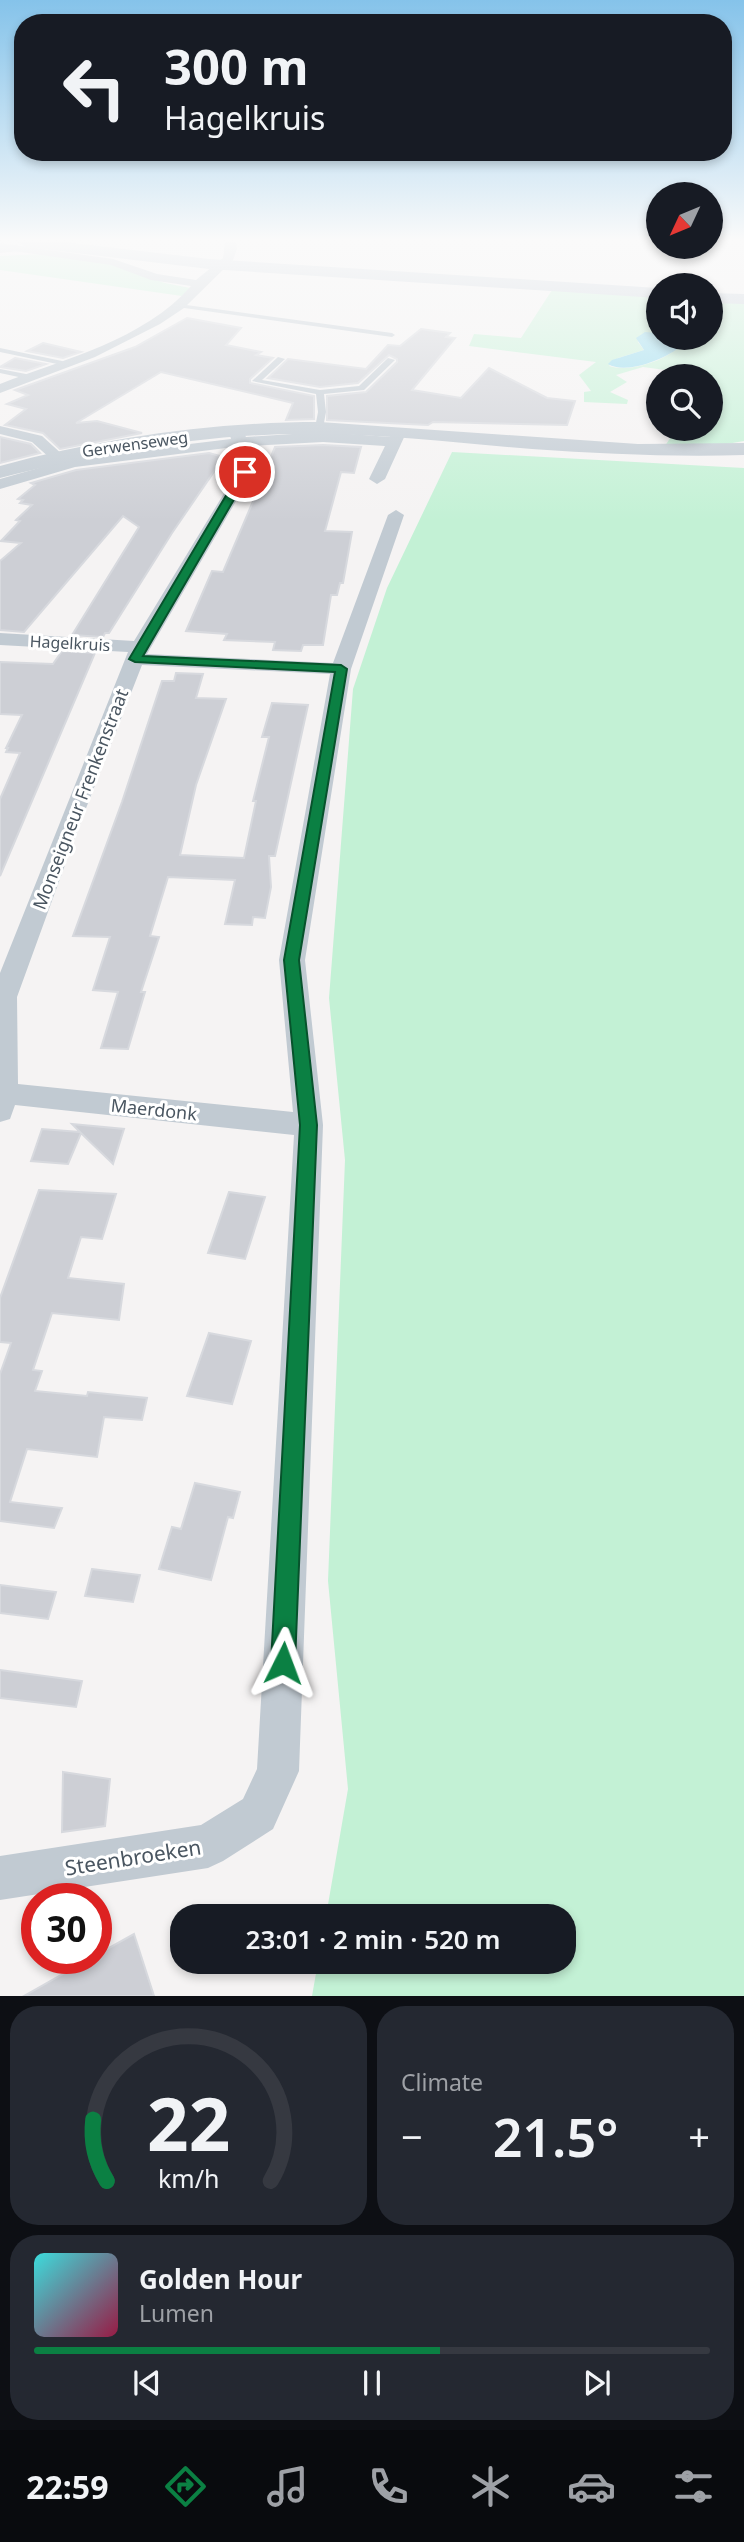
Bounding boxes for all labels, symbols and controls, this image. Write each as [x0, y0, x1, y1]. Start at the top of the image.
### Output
text: 300 m [164, 33, 309, 99]
icon: left [49, 42, 140, 133]
text: Hagelkruis [164, 96, 325, 139]
north arrow [646, 182, 723, 259]
map controls [646, 182, 723, 441]
button: sound [646, 273, 723, 350]
button: search [646, 364, 723, 441]
street label: Gerwenseweg [81, 426, 189, 462]
pin [215, 442, 275, 502]
icon: arrive [226, 453, 264, 491]
street label: Hagelkruis [29, 630, 111, 656]
street label: Monseigneur Frenkenstraat [27, 685, 133, 913]
street label: Maerdonk [110, 1093, 199, 1125]
position arrow [246, 1626, 320, 1700]
street label: Steenbroeken [63, 1832, 203, 1882]
speed limit sign: 30 [21, 1883, 112, 1974]
text: 23:01 · 2 min · 520 m [246, 1921, 500, 1957]
text: Climate [401, 2066, 483, 2098]
text: 22 [147, 2074, 230, 2173]
text: 21.5° [493, 2101, 618, 2172]
text: − [401, 2110, 423, 2162]
text: + [688, 2110, 710, 2162]
text: km/h [158, 2161, 219, 2195]
text: Golden Hour [139, 2261, 302, 2297]
text: Lumen [139, 2297, 214, 2329]
icon: previous [128, 2364, 166, 2402]
icon: pause [353, 2364, 391, 2402]
icon: next [578, 2364, 616, 2402]
icon: directions [161, 2462, 210, 2511]
icon: music [263, 2462, 312, 2511]
icon: phone [364, 2462, 413, 2511]
icon: climate [466, 2462, 515, 2511]
icon: car [567, 2462, 616, 2511]
icon: filters [669, 2462, 718, 2511]
text: 22:59 [26, 2465, 108, 2508]

